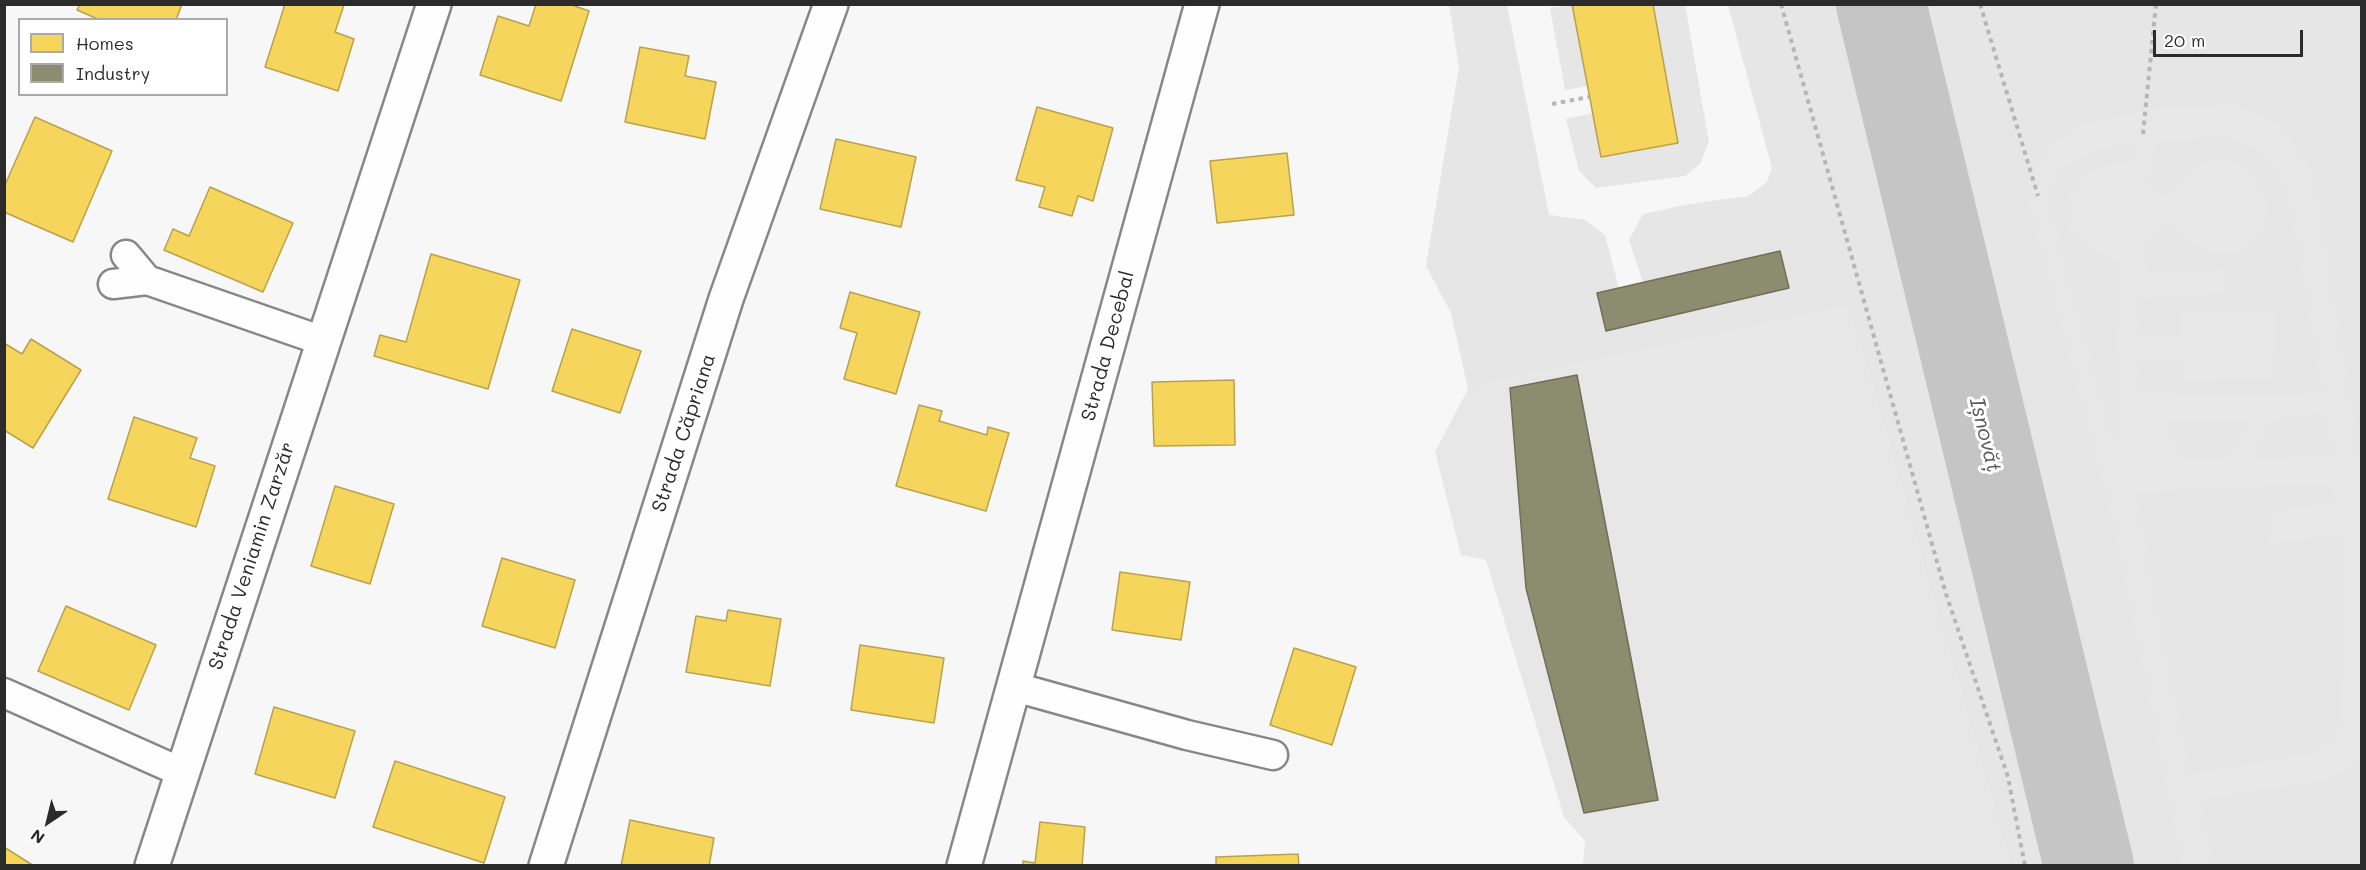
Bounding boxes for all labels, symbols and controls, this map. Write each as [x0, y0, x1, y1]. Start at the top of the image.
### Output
legend [18, 18, 228, 96]
scale bar [2156, 18, 2306, 56]
text: 20 m [2164, 28, 2205, 52]
text: Homes [76, 31, 134, 55]
text: Industry [76, 61, 150, 85]
street label: Strada Decebal [1076, 268, 1140, 424]
street label: Strada Căpriana [647, 351, 721, 515]
water label: Ișnovăț [1964, 395, 2006, 475]
street label: Strada Veniamin Zarzăr [204, 439, 300, 673]
north arrow [18, 792, 78, 852]
text: N [26, 825, 48, 849]

